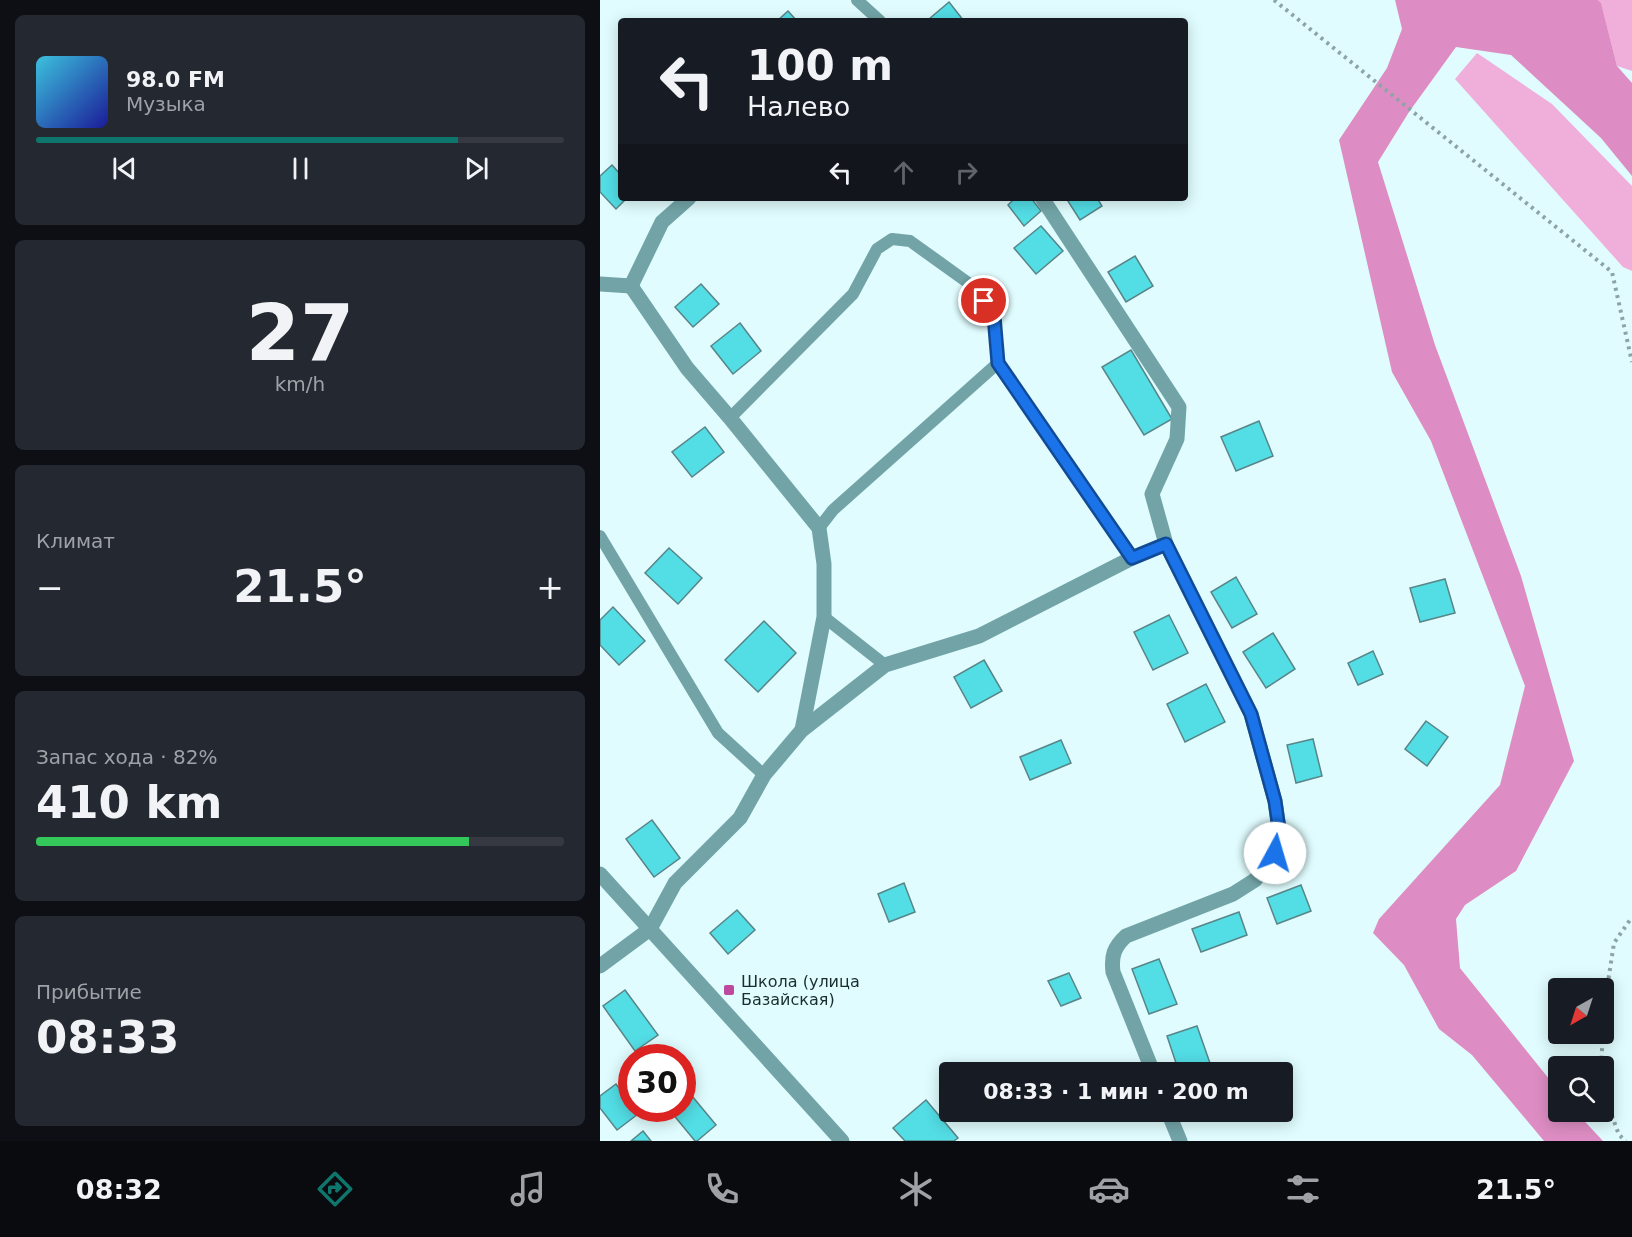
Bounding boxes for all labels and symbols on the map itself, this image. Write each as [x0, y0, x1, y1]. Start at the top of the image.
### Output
pin [958, 275, 1009, 326]
position arrow [1243, 821, 1307, 885]
place label: Школа (улица Базайская) [741, 972, 860, 1009]
north arrow [1548, 978, 1614, 1044]
marker: Школа (улица Базайская) [722, 983, 736, 997]
speed limit sign: 30 [618, 1044, 696, 1122]

